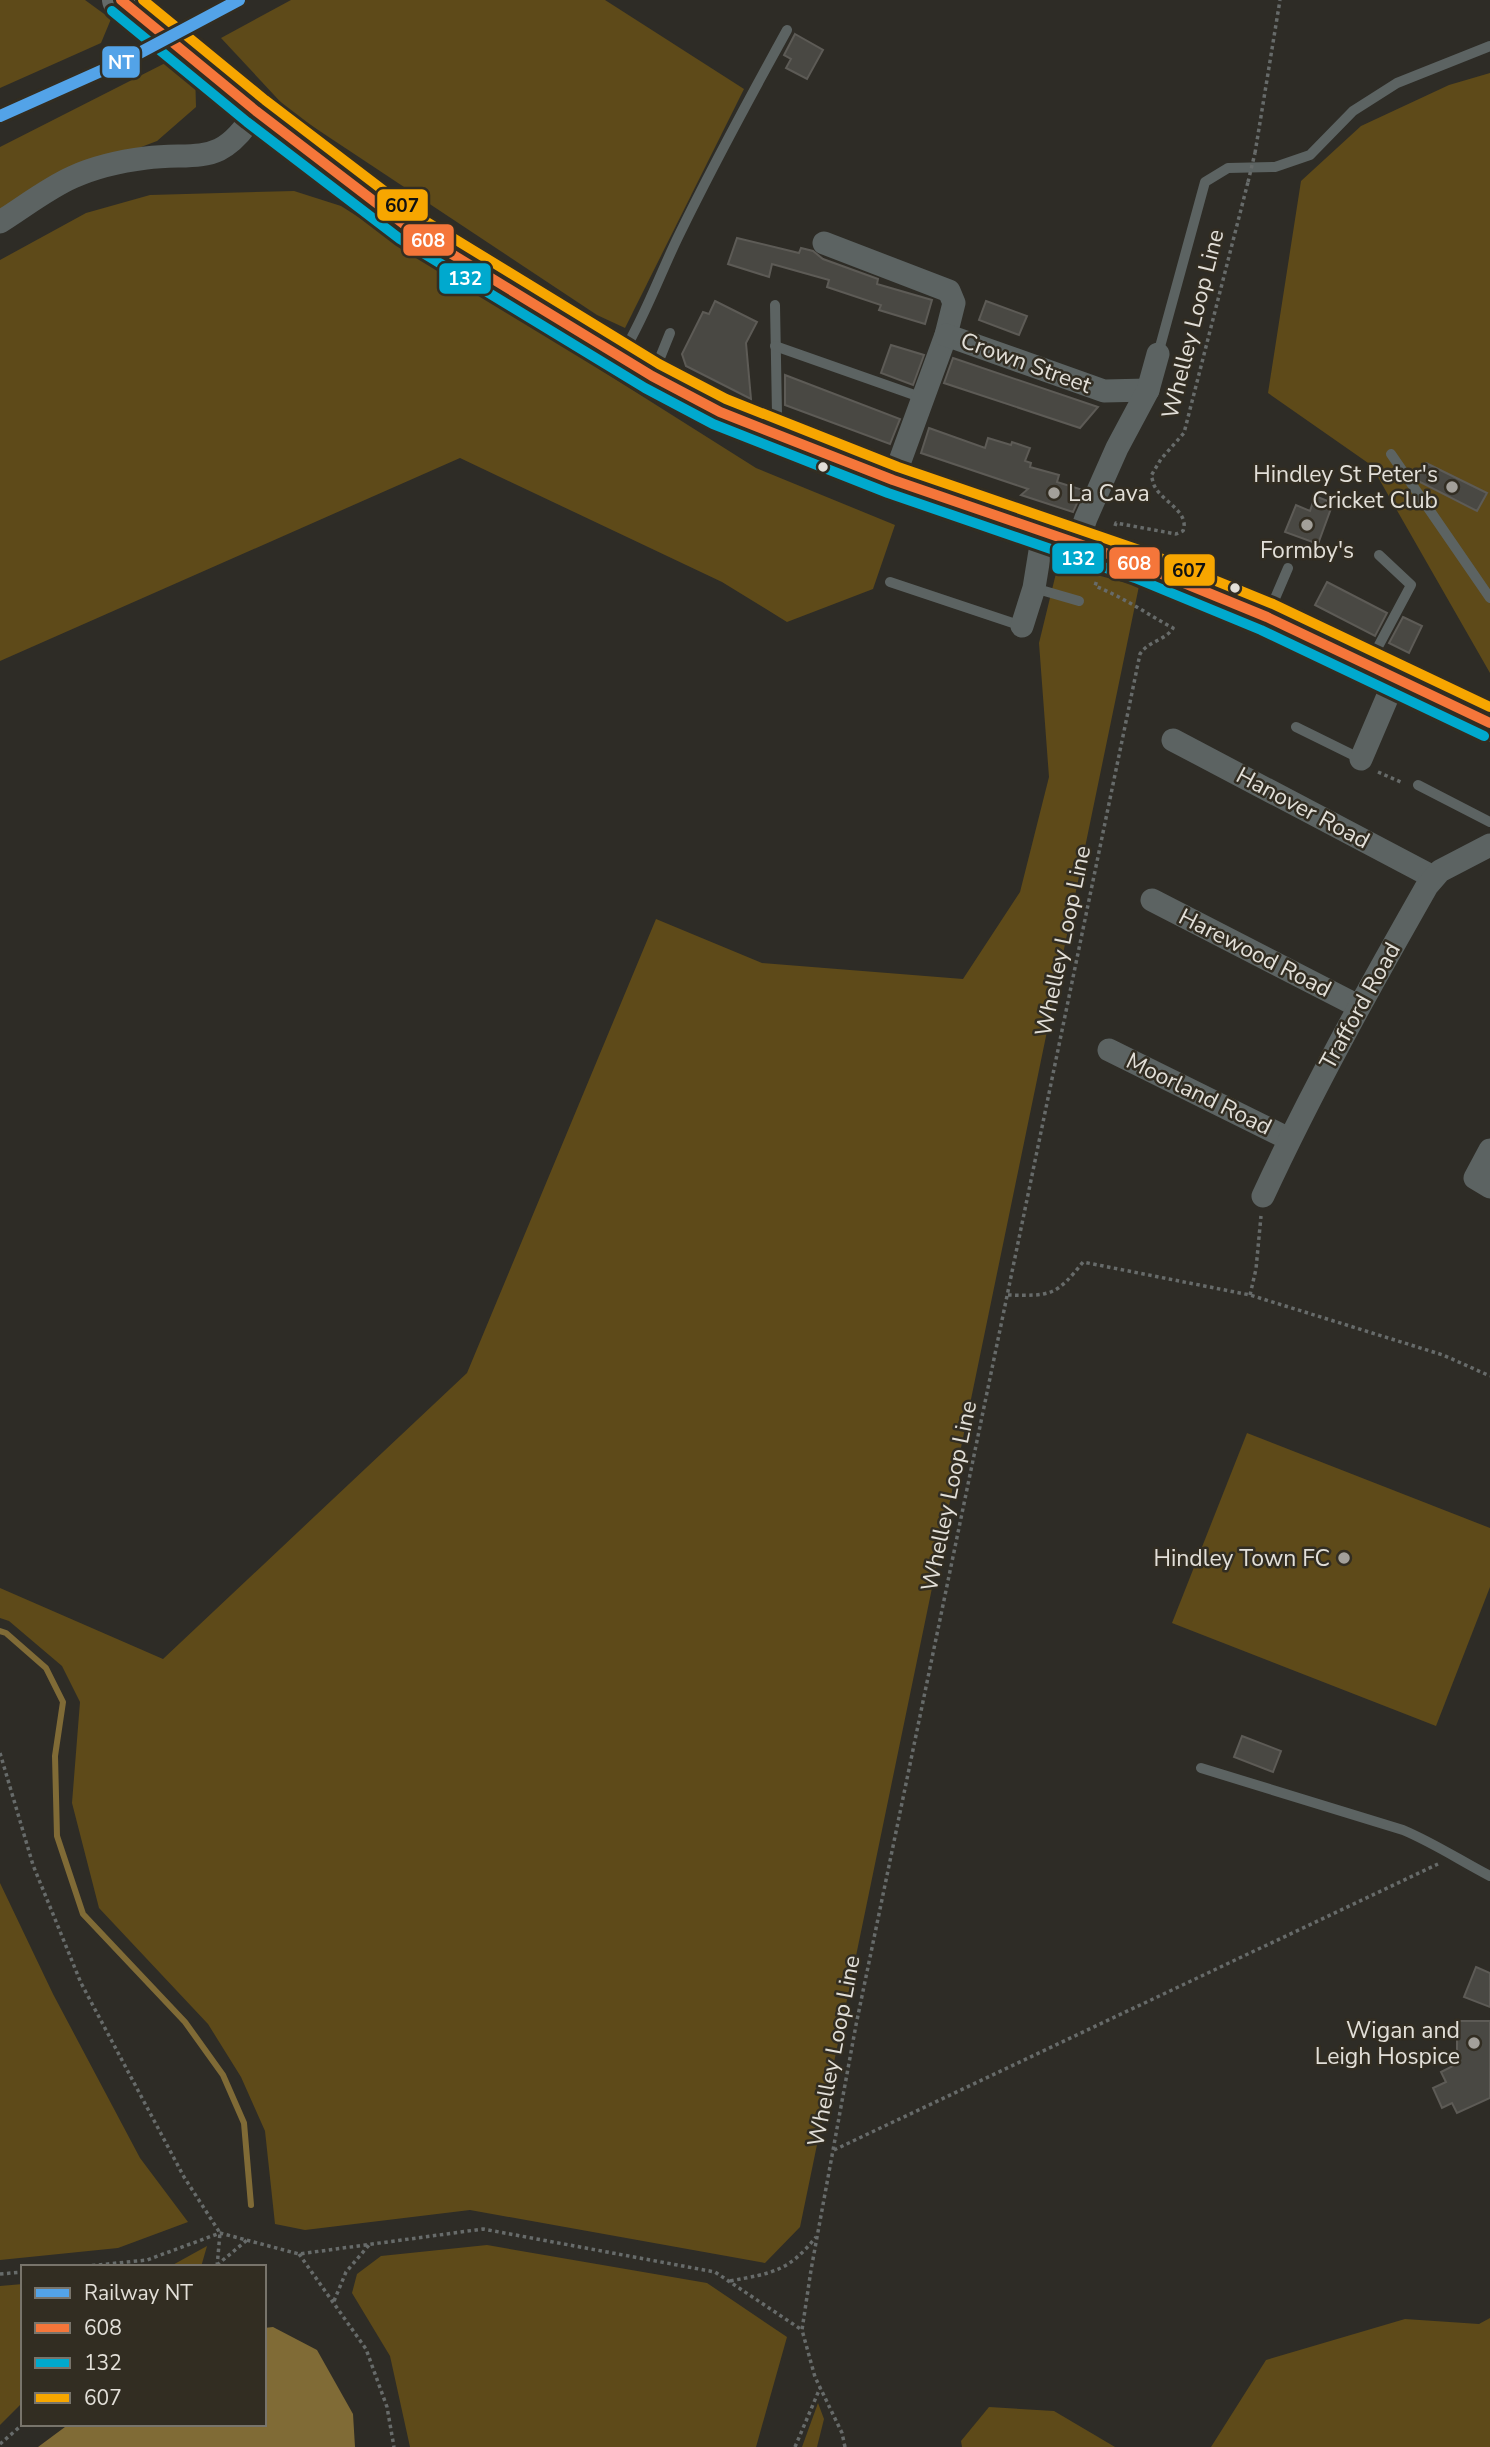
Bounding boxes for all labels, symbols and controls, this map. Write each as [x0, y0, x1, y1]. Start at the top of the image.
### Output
line badge: NT [101, 45, 141, 79]
text: NT [108, 50, 134, 76]
line badge: 607 [376, 188, 429, 222]
text: 607 [385, 193, 419, 219]
line badge: 608 [402, 223, 455, 257]
street label: Whelley Loop Line [1154, 226, 1232, 422]
text: 608 [411, 228, 445, 254]
line badge: 132 [438, 262, 492, 295]
text: 132 [448, 266, 482, 292]
street label: Crown Street [956, 325, 1097, 401]
place label: Hindley St Peter's Cricket Club [1253, 459, 1438, 516]
unlabelled marker [816, 460, 830, 474]
place label: La Cava [1068, 478, 1150, 509]
marker: Hindley St Peter's Cricket Club [1444, 479, 1460, 495]
marker: La Cava [1046, 485, 1062, 501]
marker: Formby's [1299, 517, 1315, 533]
place label: Formby's [1260, 535, 1354, 566]
line badge: 132 [1051, 542, 1105, 575]
text: 132 [1061, 546, 1095, 572]
line badge: 608 [1108, 546, 1161, 580]
text: 608 [1117, 551, 1151, 577]
line badge: 607 [1163, 553, 1216, 587]
text: 607 [1172, 558, 1206, 584]
unlabelled marker [1228, 581, 1242, 595]
street label: Hanover Road [1231, 760, 1375, 856]
street label: Whelley Loop Line [1028, 843, 1098, 1039]
street label: Harewood Road [1173, 901, 1337, 1005]
street label: Trafford Road [1312, 937, 1408, 1075]
street label: Moorland Road [1121, 1045, 1277, 1143]
street label: Whelley Loop Line [914, 1398, 984, 1594]
place label: Hindley Town FC [1153, 1543, 1330, 1574]
marker: Hindley Town FC [1336, 1550, 1352, 1566]
street label: Whelley Loop Line [800, 1953, 868, 2149]
place label: Wigan and Leigh Hospice [1315, 2015, 1460, 2072]
marker: Wigan and Leigh Hospice [1466, 2035, 1482, 2051]
legend [21, 2265, 266, 2426]
text: Railway NT [84, 2279, 193, 2307]
text: 608 [84, 2314, 122, 2342]
text: 132 [84, 2349, 122, 2377]
text: 607 [84, 2384, 122, 2412]

